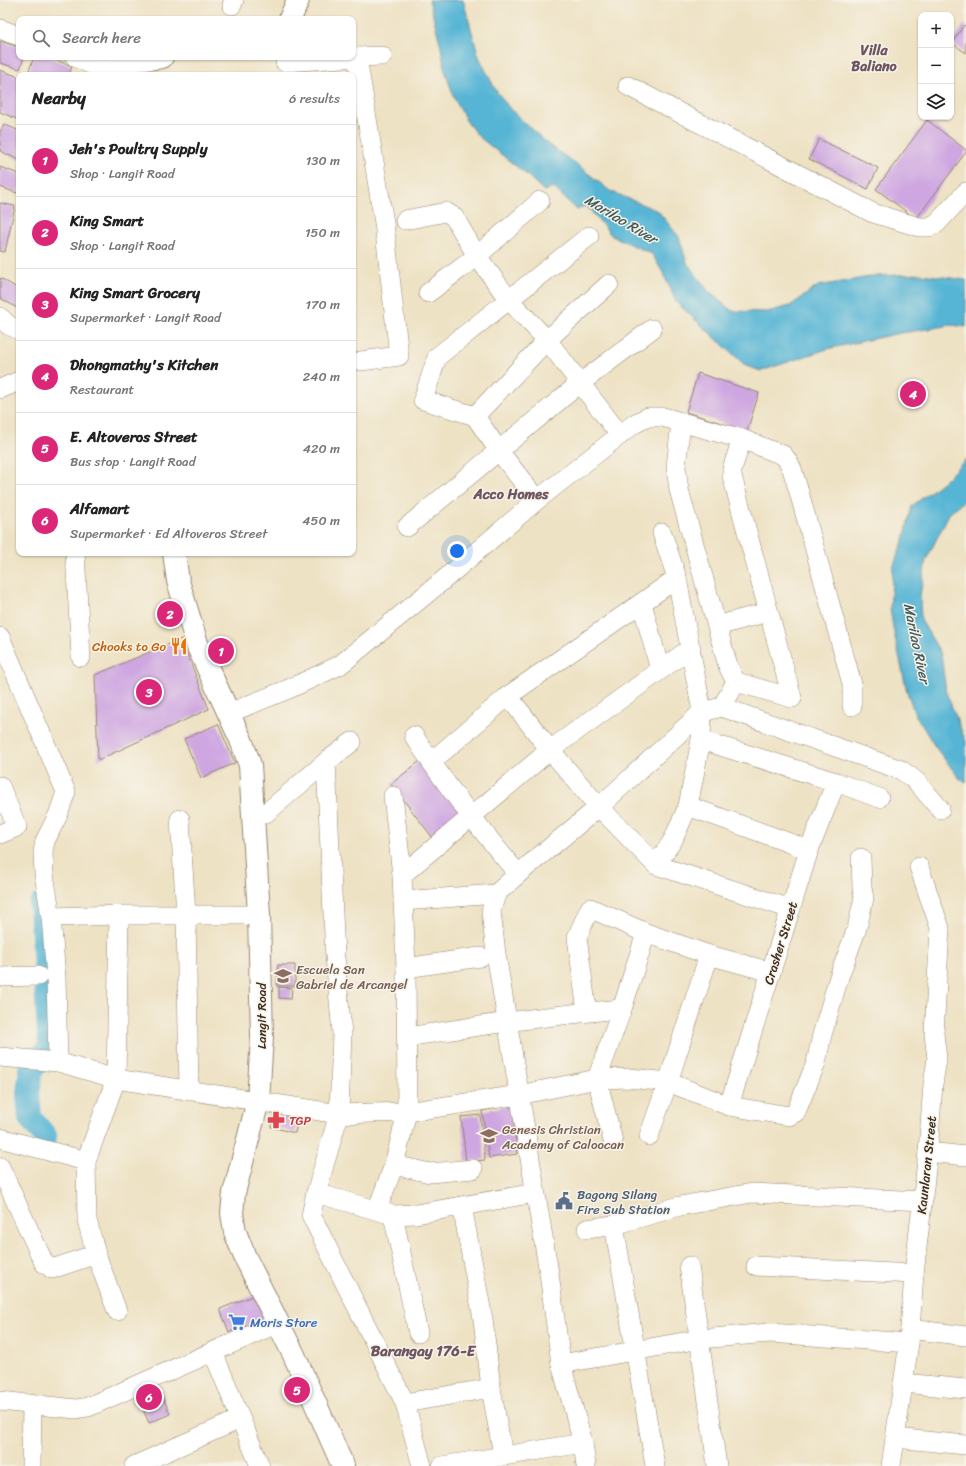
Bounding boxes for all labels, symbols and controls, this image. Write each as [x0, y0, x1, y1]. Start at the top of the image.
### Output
map controls [918, 12, 954, 120]
button: + [918, 12, 954, 48]
search box [16, 16, 356, 60]
text: Search here [62, 25, 141, 51]
icon: search [30, 27, 52, 49]
district label: Villa Baliano [851, 38, 898, 79]
button: − [918, 48, 954, 84]
text: Nearby [32, 83, 86, 113]
button: layers [918, 84, 954, 120]
text: 6 results [289, 87, 340, 110]
text: Jeh's Poultry Supply [70, 136, 207, 162]
text: 1 [42, 149, 48, 172]
text: 130 m [306, 149, 340, 172]
text: Shop · Langit Road [70, 162, 175, 185]
water label: Marilao River [580, 188, 665, 253]
text: King Smart [70, 208, 144, 234]
text: 2 [41, 221, 49, 244]
text: 150 m [305, 221, 340, 244]
text: Shop · Langit Road [70, 234, 175, 257]
text: King Smart Grocery [70, 280, 200, 306]
text: 3 [41, 293, 49, 316]
text: 170 m [305, 293, 340, 316]
text: Supermarket · Langit Road [70, 306, 221, 329]
text: Dhongmathy's Kitchen [70, 352, 218, 378]
text: 4 [41, 365, 49, 388]
text: 240 m [303, 365, 340, 388]
text: Restaurant [70, 378, 134, 401]
pin: 4 [900, 379, 926, 409]
text: E. Altoveros Street [70, 424, 198, 450]
text: 5 [41, 437, 49, 460]
text: 420 m [303, 437, 340, 460]
text: Bus stop · Langit Road [70, 450, 195, 473]
district label: Acco Homes [473, 482, 549, 507]
text: Alfamart [70, 496, 130, 522]
text: 6 [41, 509, 49, 532]
text: 450 m [302, 509, 340, 532]
text: Supermarket · Ed Altoveros Street [70, 522, 267, 545]
your location [447, 541, 467, 561]
pin: 2 [157, 599, 183, 629]
water label: Marilao River [896, 601, 938, 689]
place label: Chooks to Go [92, 635, 166, 658]
restaurant icon: Chooks to Go [169, 636, 189, 656]
pin: 1 [208, 636, 234, 666]
pin: 3 [136, 677, 162, 707]
street label: Crasher Street [757, 898, 804, 988]
place label: Escuela San Gabriel de Arcangel [296, 958, 408, 996]
school or university icon: Escuela San Gabriel de Arcangel [273, 966, 293, 986]
street label: Langit Road [250, 982, 273, 1049]
place label: TGP [289, 1109, 312, 1132]
pharmacy icon: TGP [266, 1110, 286, 1130]
street label: Kaunlaran Street [910, 1114, 943, 1215]
place label: Genesis Christian Academy of Caloocan [501, 1118, 624, 1156]
school or university icon: Genesis Christian Academy of Caloocan [479, 1126, 499, 1146]
place label: Bagong Silang Fire Sub Station [577, 1183, 670, 1221]
public building icon: Bagong Silang Fire Sub Station [554, 1191, 574, 1211]
place label: Moris Store [250, 1311, 318, 1334]
supermarket icon: Moris Store [227, 1312, 247, 1332]
district label: Barangay 176-E [371, 1338, 477, 1364]
pin: 5 [284, 1375, 310, 1405]
pin: 6 [136, 1382, 162, 1412]

